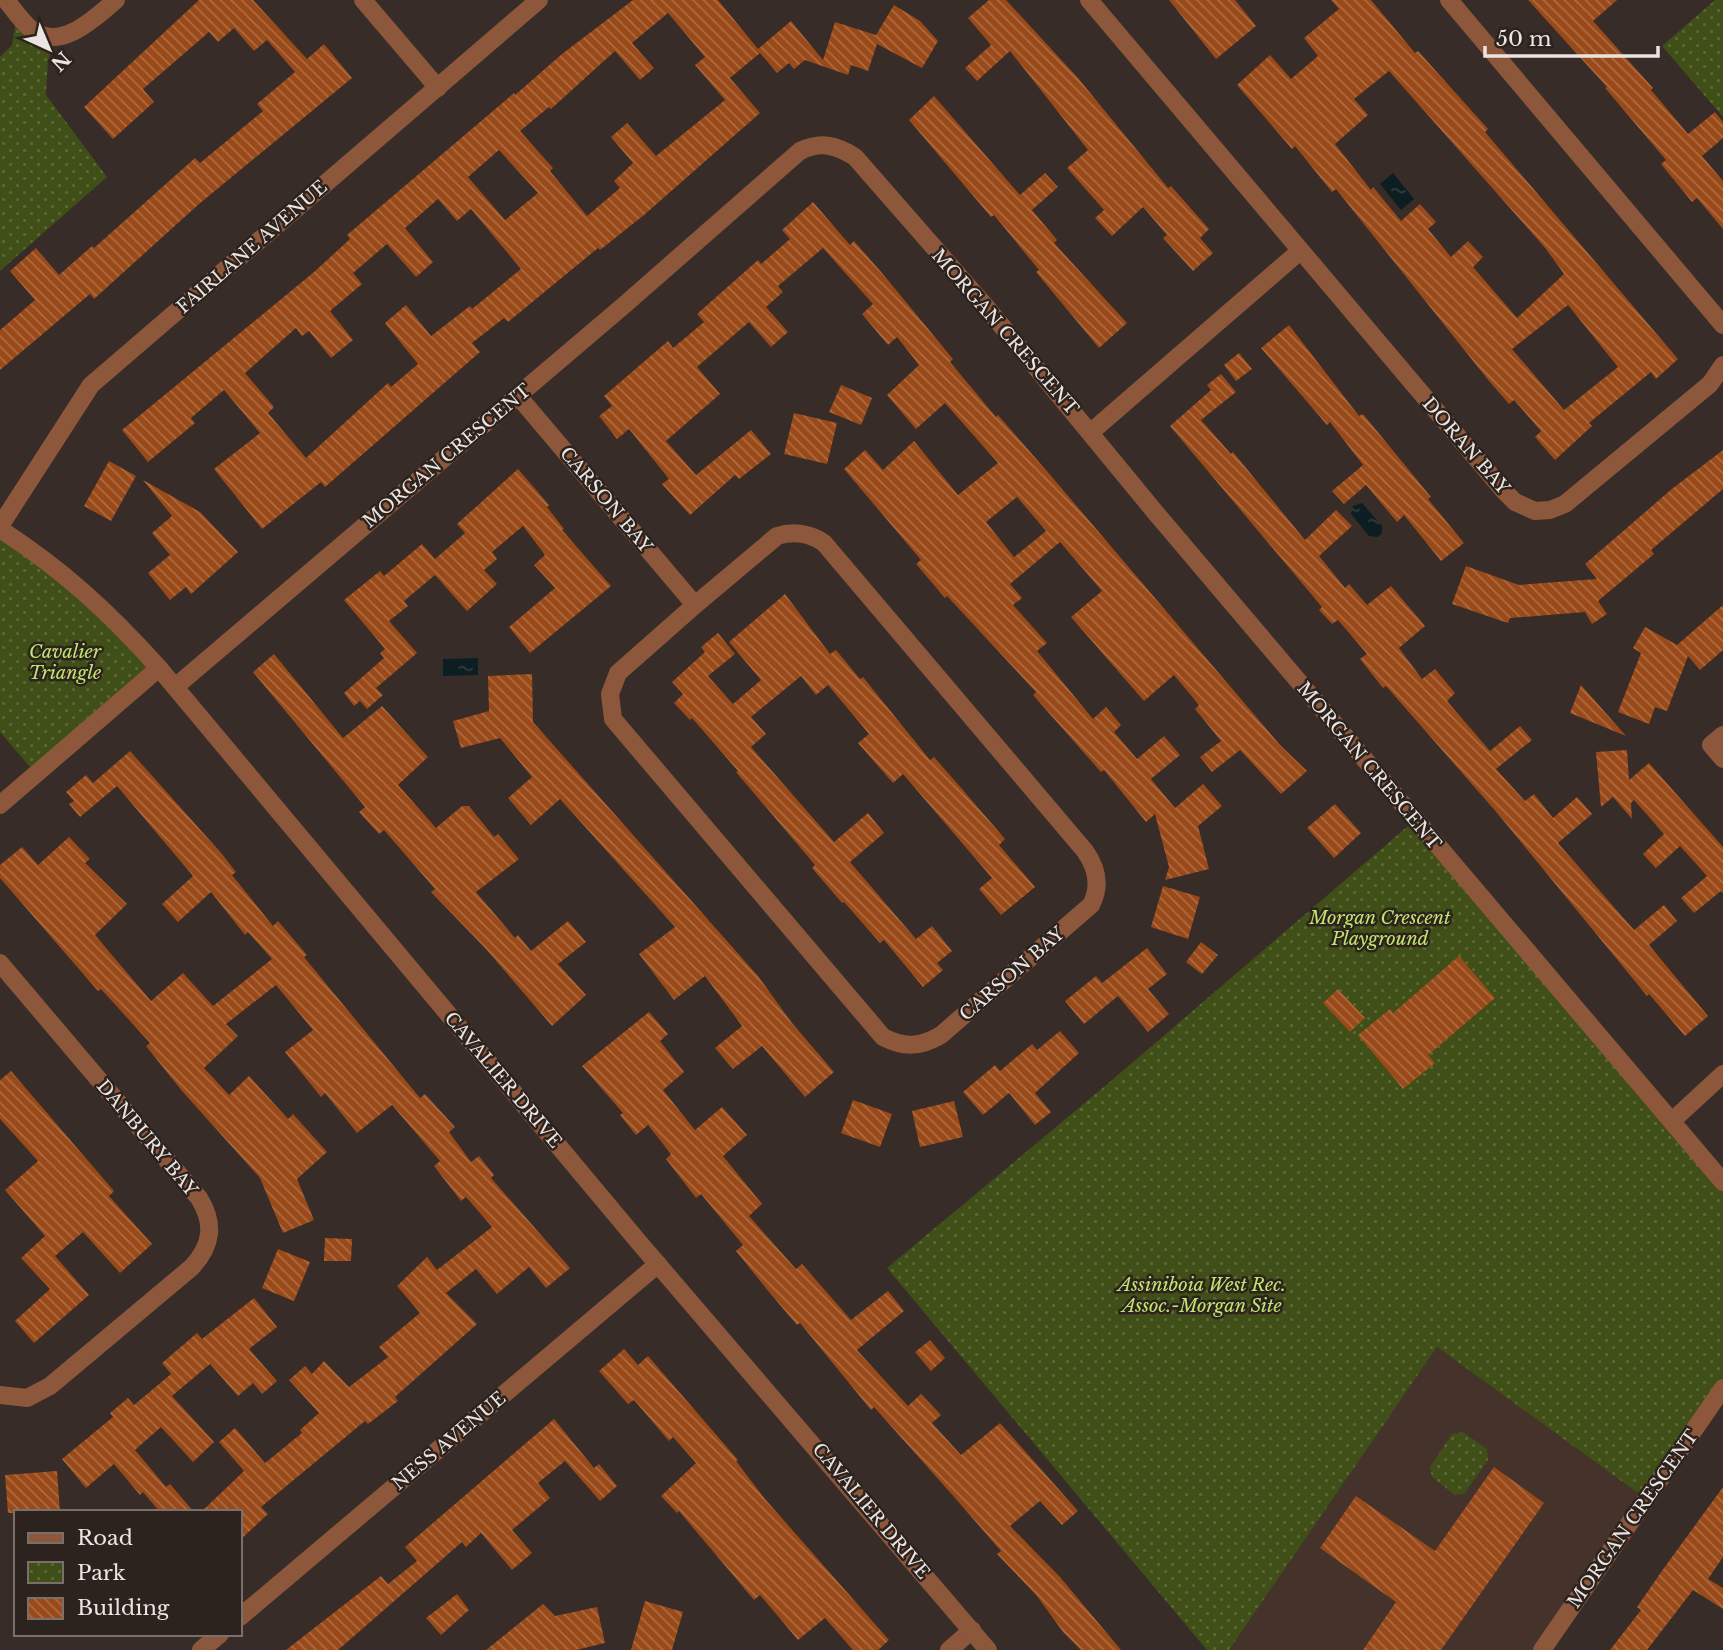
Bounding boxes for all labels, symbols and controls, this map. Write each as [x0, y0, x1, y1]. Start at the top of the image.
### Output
north arrow [14, 14, 84, 84]
scale bar [1485, 14, 1658, 58]
text: 50 m [1496, 26, 1552, 52]
text: N [46, 46, 75, 75]
street label: FAIRLANE AVENUE [172, 176, 332, 318]
street label: MORGAN CRESCENT [927, 245, 1083, 420]
street label: MORGAN CRESCENT [359, 379, 536, 533]
street label: DORAN BAY [1418, 393, 1515, 500]
street label: CARSON BAY [555, 442, 657, 558]
park label: Cavalier Triangle [29, 641, 102, 684]
street label: MORGAN CRESCENT [1292, 678, 1446, 855]
park label: Morgan Crescent Playground [1308, 907, 1451, 950]
street label: CARSON BAY [955, 922, 1070, 1026]
street label: CAVALIER DRIVE [440, 1008, 566, 1152]
street label: DANBURY BAY [92, 1075, 203, 1201]
park label: Assiniboia West Rec. Assoc.-Morgan Site [1116, 1274, 1286, 1317]
street label: NESS AVENUE [388, 1387, 510, 1495]
street label: MORGAN CRESCENT [1563, 1425, 1703, 1612]
street label: CAVALIER DRIVE [808, 1439, 934, 1583]
legend [14, 1510, 242, 1636]
text: Road [77, 1525, 133, 1551]
text: Park [77, 1560, 126, 1586]
text: Building [77, 1595, 170, 1621]

